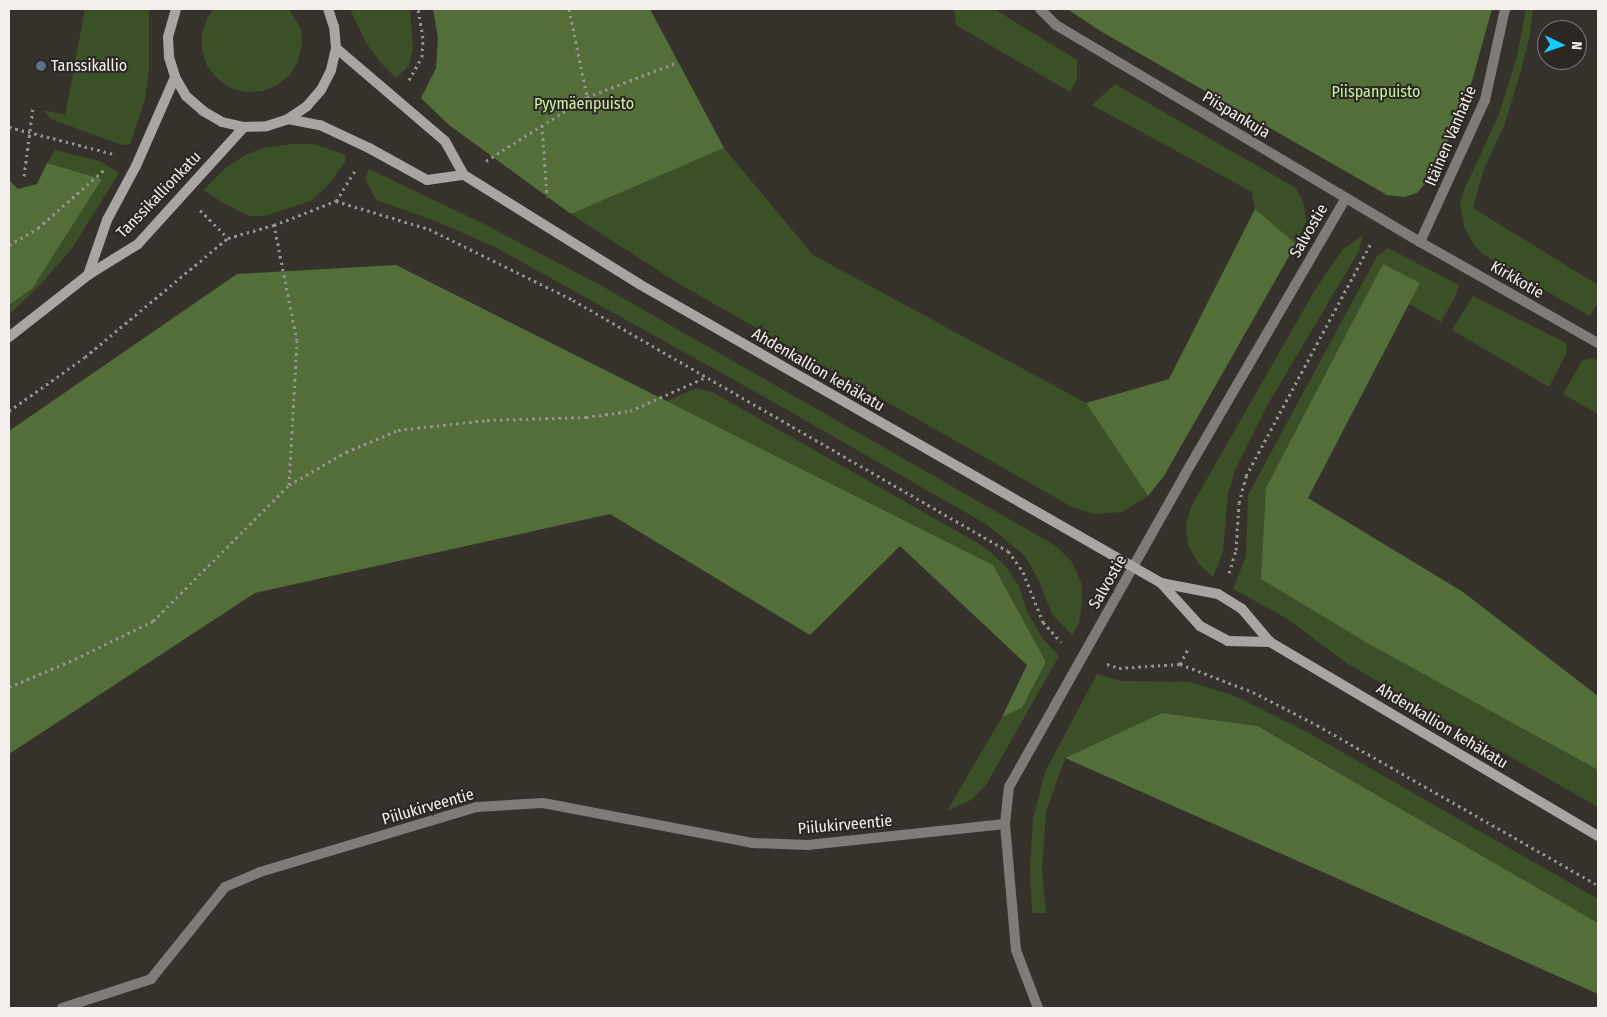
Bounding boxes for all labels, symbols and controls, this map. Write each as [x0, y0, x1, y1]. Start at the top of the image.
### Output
north arrow [1537, 20, 1587, 70]
text: N [1568, 41, 1585, 50]
place label: Tanssikallio [51, 56, 127, 76]
marker: Tanssikallio [35, 60, 47, 72]
park label: Piispanpuisto [1331, 82, 1421, 102]
street label: Itäinen Vanhatie [1421, 83, 1481, 189]
street label: Piispankuja [1199, 87, 1273, 143]
park label: Pyymäenpuisto [534, 94, 634, 114]
street label: Tanssikallionkatu [113, 148, 205, 242]
street label: Salvostie [1286, 201, 1332, 261]
street label: Kirkkotie [1487, 257, 1547, 303]
street label: Ahdenkallion kehäkatu [748, 324, 888, 416]
street label: Salvostie [1085, 552, 1131, 612]
street label: Ahdenkallion kehäkatu [1373, 679, 1511, 773]
street label: Piilukirveentie [380, 785, 476, 829]
street label: Piilukirveentie [797, 811, 893, 839]

